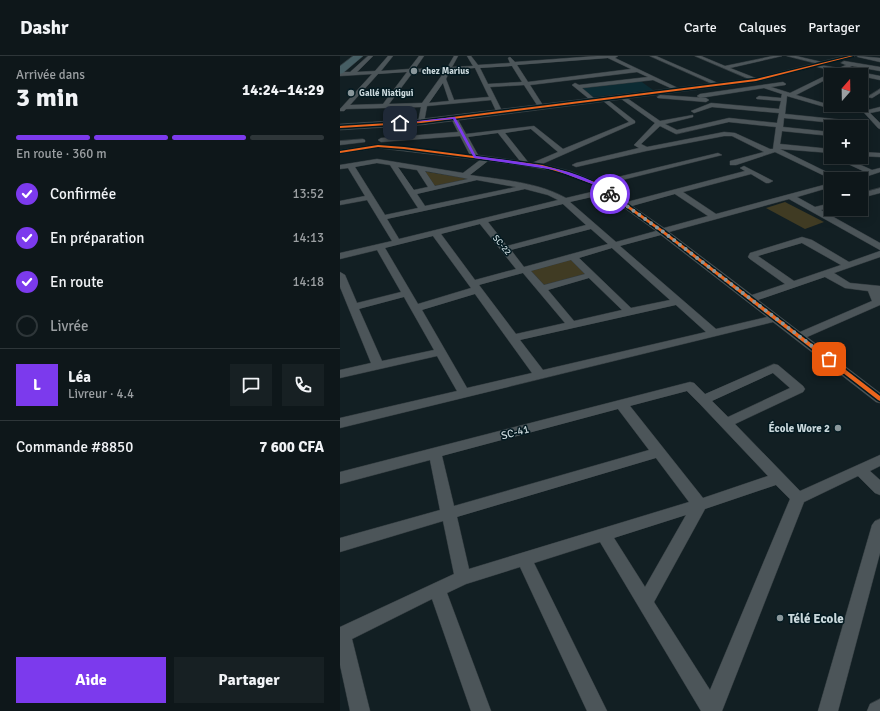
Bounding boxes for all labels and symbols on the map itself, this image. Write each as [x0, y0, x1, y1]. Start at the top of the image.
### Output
marker: chez Marius [409, 66, 419, 76]
place label: chez Marius [422, 66, 469, 77]
north arrow [824, 68, 868, 112]
marker: Gallé Niatigui [346, 88, 356, 98]
place label: Gallé Niatigui [359, 88, 414, 99]
pin [383, 106, 417, 140]
courier [590, 174, 630, 214]
street label: SC-22 [490, 233, 513, 258]
pin [812, 342, 846, 376]
place label: École Wore 2 [768, 421, 830, 435]
street label: SC-41 [500, 423, 531, 442]
marker: École Wore 2 [833, 423, 843, 433]
place label: Télé Ecole [788, 611, 844, 627]
marker: Télé Ecole [775, 613, 785, 623]

